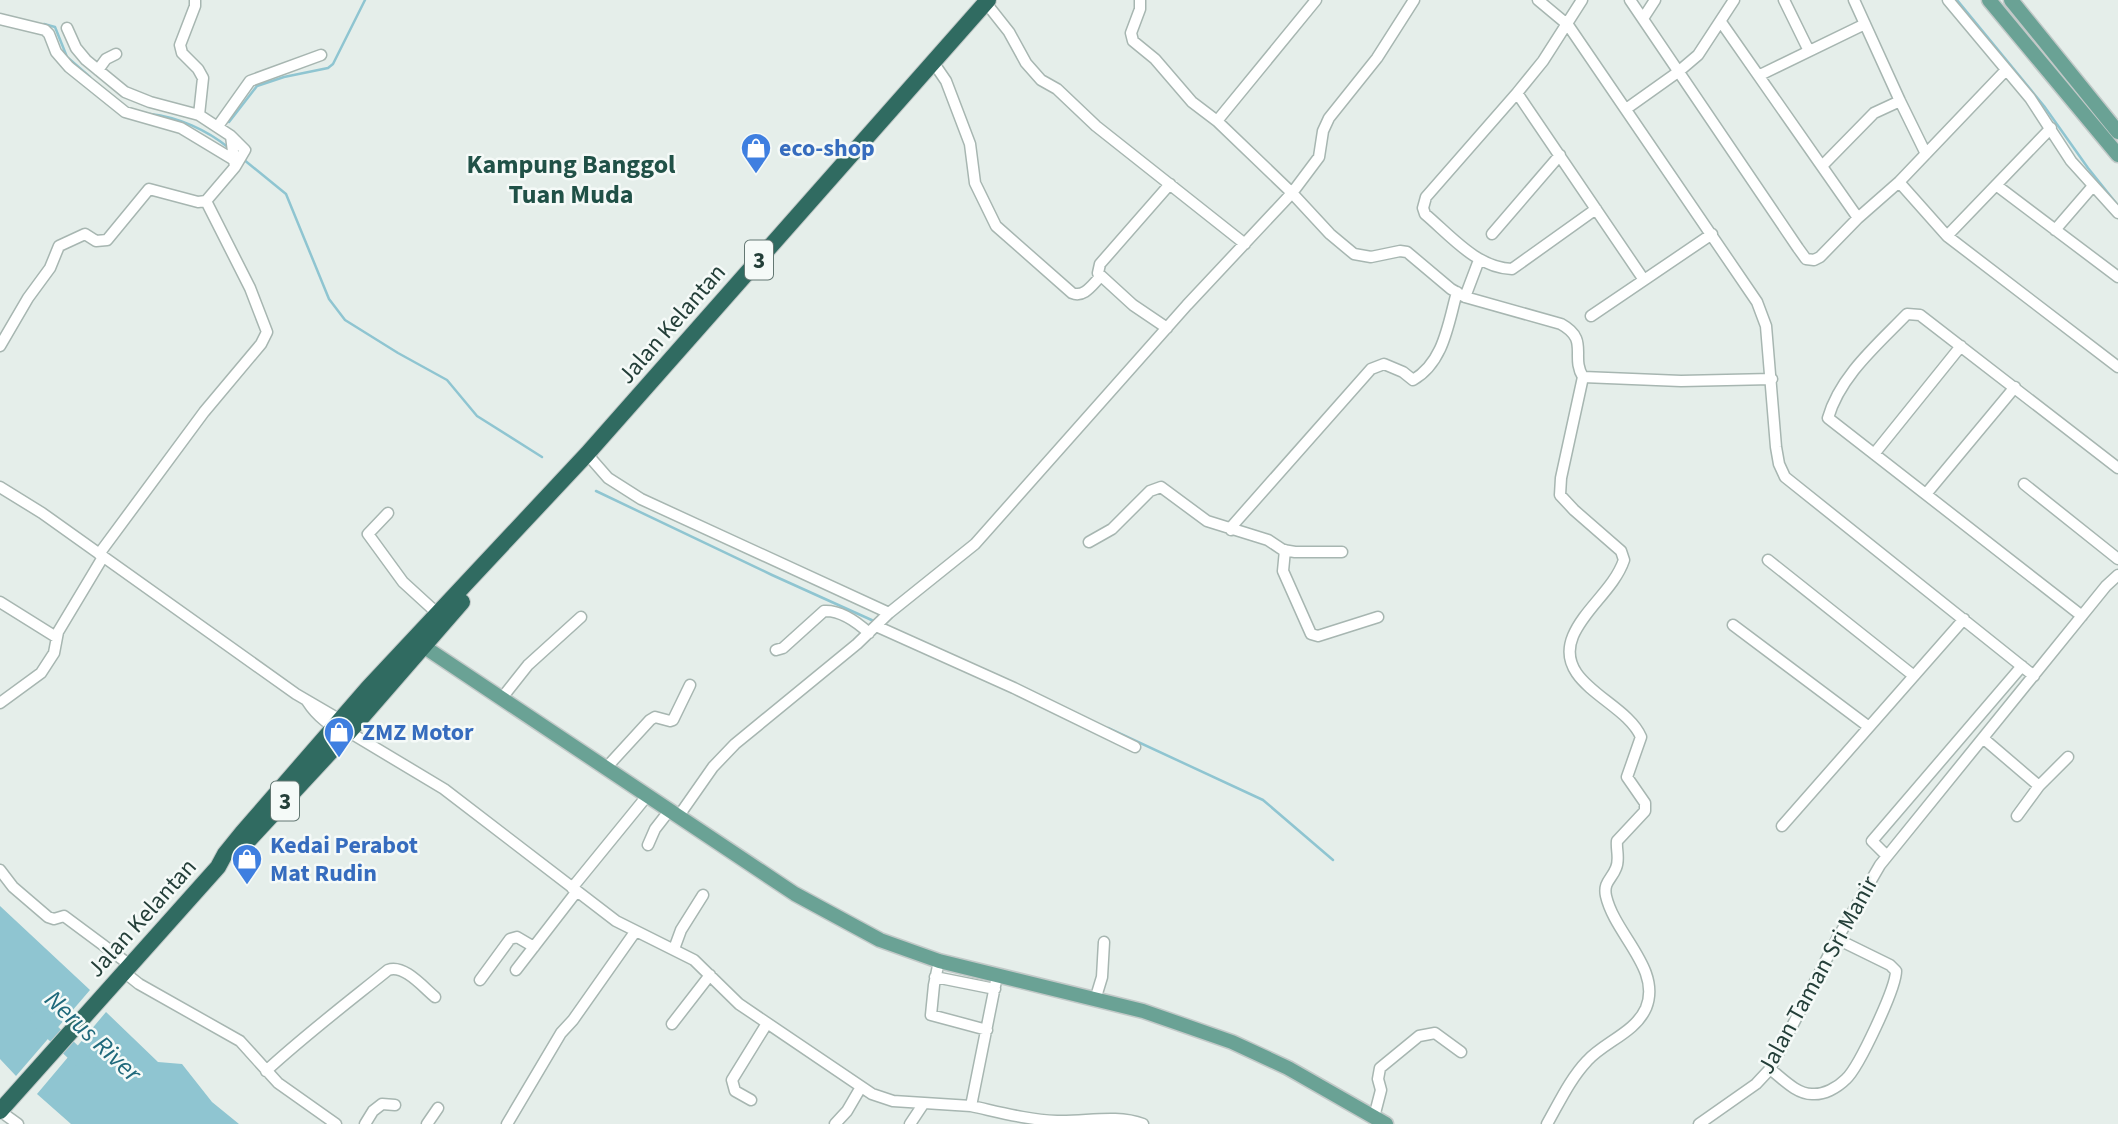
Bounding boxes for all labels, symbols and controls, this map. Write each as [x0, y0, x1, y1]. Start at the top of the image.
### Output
shop icon: eco-shop [739, 131, 773, 175]
place label: eco-shop [779, 131, 875, 166]
district label: Kampung Banggol Tuan Muda [466, 146, 676, 213]
road number: 3 [745, 241, 773, 280]
street label: Jalan Kelantan [610, 256, 734, 392]
shop icon: ZMZ Motor [322, 715, 356, 759]
place label: ZMZ Motor [362, 715, 474, 750]
road number: 3 [271, 782, 299, 820]
place label: Kedai Perabot Mat Rudin [270, 828, 418, 891]
shop icon: Kedai Perabot Mat Rudin [230, 842, 264, 886]
street label: Jalan Kelantan [79, 851, 205, 985]
street label: Jalan Taman Sri Manir [1749, 869, 1887, 1080]
water label: Nerus River [36, 981, 150, 1091]

